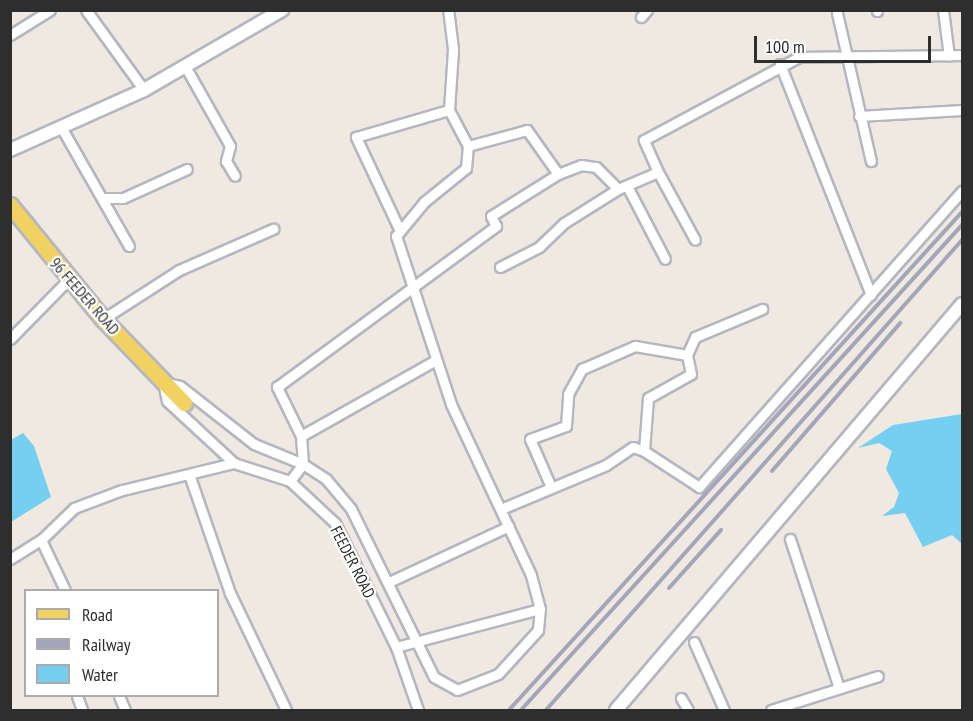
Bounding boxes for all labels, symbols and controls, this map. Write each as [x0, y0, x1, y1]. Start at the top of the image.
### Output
scale bar [757, 24, 934, 62]
text: 100 m [765, 35, 805, 58]
street label: 96 FEEDER ROAD [46, 253, 124, 339]
street label: FEEDER ROAD [327, 523, 379, 601]
legend [24, 589, 219, 697]
text: Road [82, 603, 113, 626]
text: Railway [82, 633, 131, 656]
text: Water [82, 663, 118, 686]

